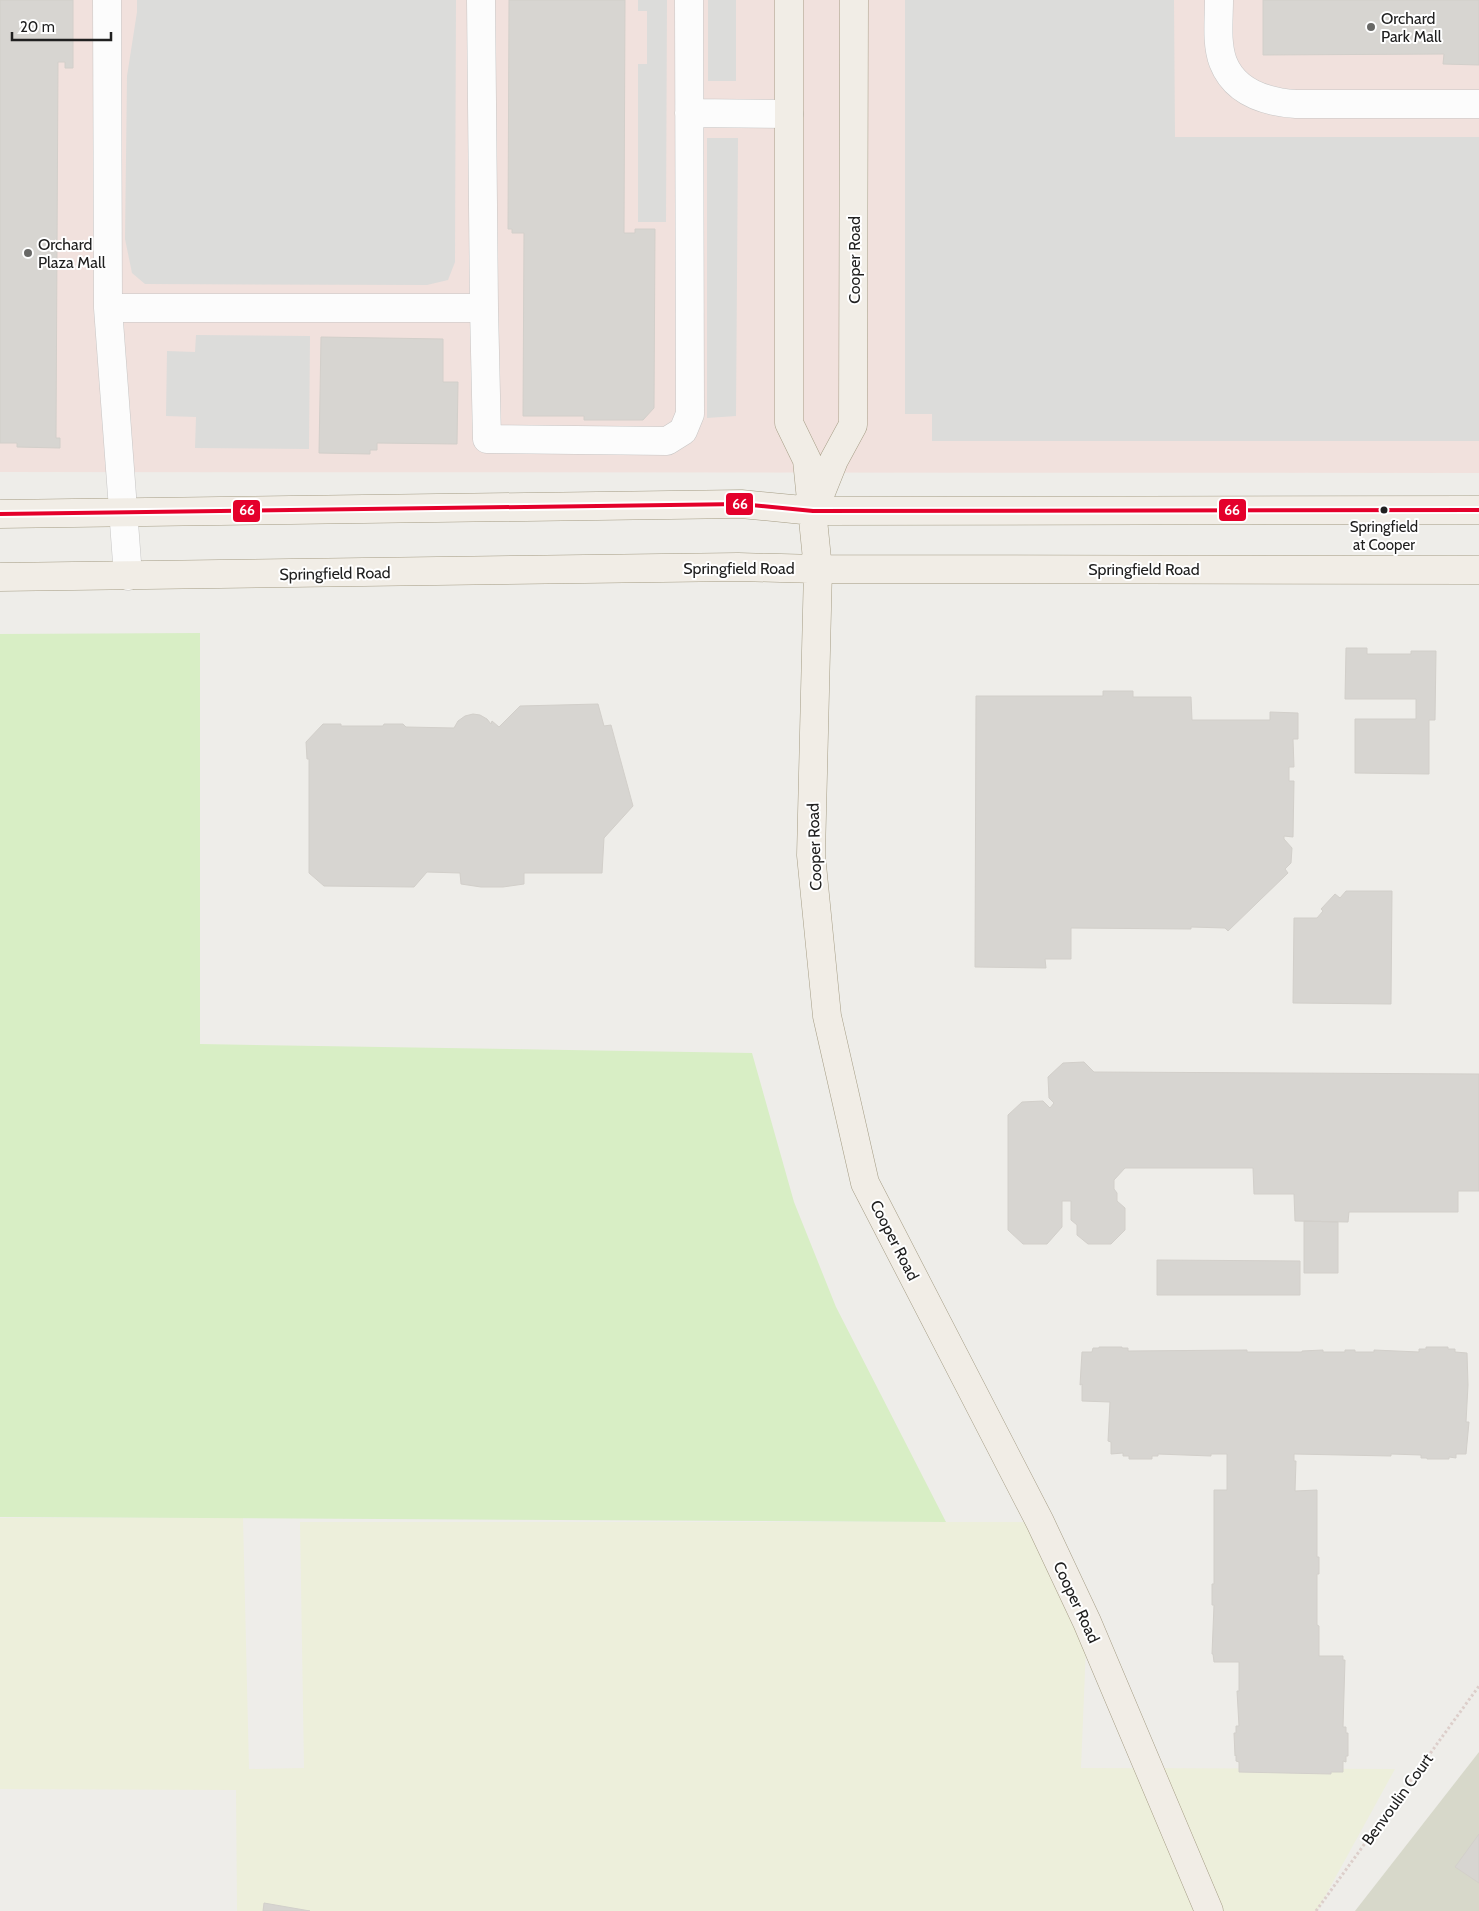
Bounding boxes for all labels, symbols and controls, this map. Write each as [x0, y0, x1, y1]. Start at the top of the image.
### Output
place label: Orchard Park Mall [1381, 9, 1442, 46]
scale bar [12, 10, 111, 42]
text: 20 m [20, 18, 55, 36]
marker: Orchard Park Mall [1365, 21, 1377, 33]
street label: Cooper Road [845, 216, 864, 304]
place label: Orchard Plaza Mall [38, 235, 106, 272]
marker: Orchard Plaza Mall [22, 247, 34, 259]
line badge: 66 [725, 492, 754, 516]
text: 66 [732, 495, 748, 513]
line badge: 66 [1218, 498, 1247, 522]
line badge: 66 [232, 499, 261, 523]
text: 66 [239, 501, 255, 519]
text: 66 [1224, 501, 1240, 519]
marker: Springfield at Cooper [1379, 505, 1389, 515]
place label: Springfield at Cooper [1350, 518, 1418, 554]
street label: Springfield Road [683, 559, 795, 578]
street label: Springfield Road [1088, 560, 1200, 579]
street label: Springfield Road [279, 563, 391, 584]
street label: Cooper Road [803, 803, 826, 891]
street label: Cooper Road [866, 1197, 923, 1284]
street label: Cooper Road [1049, 1558, 1104, 1646]
street label: Benvoulin Court [1358, 1749, 1437, 1849]

